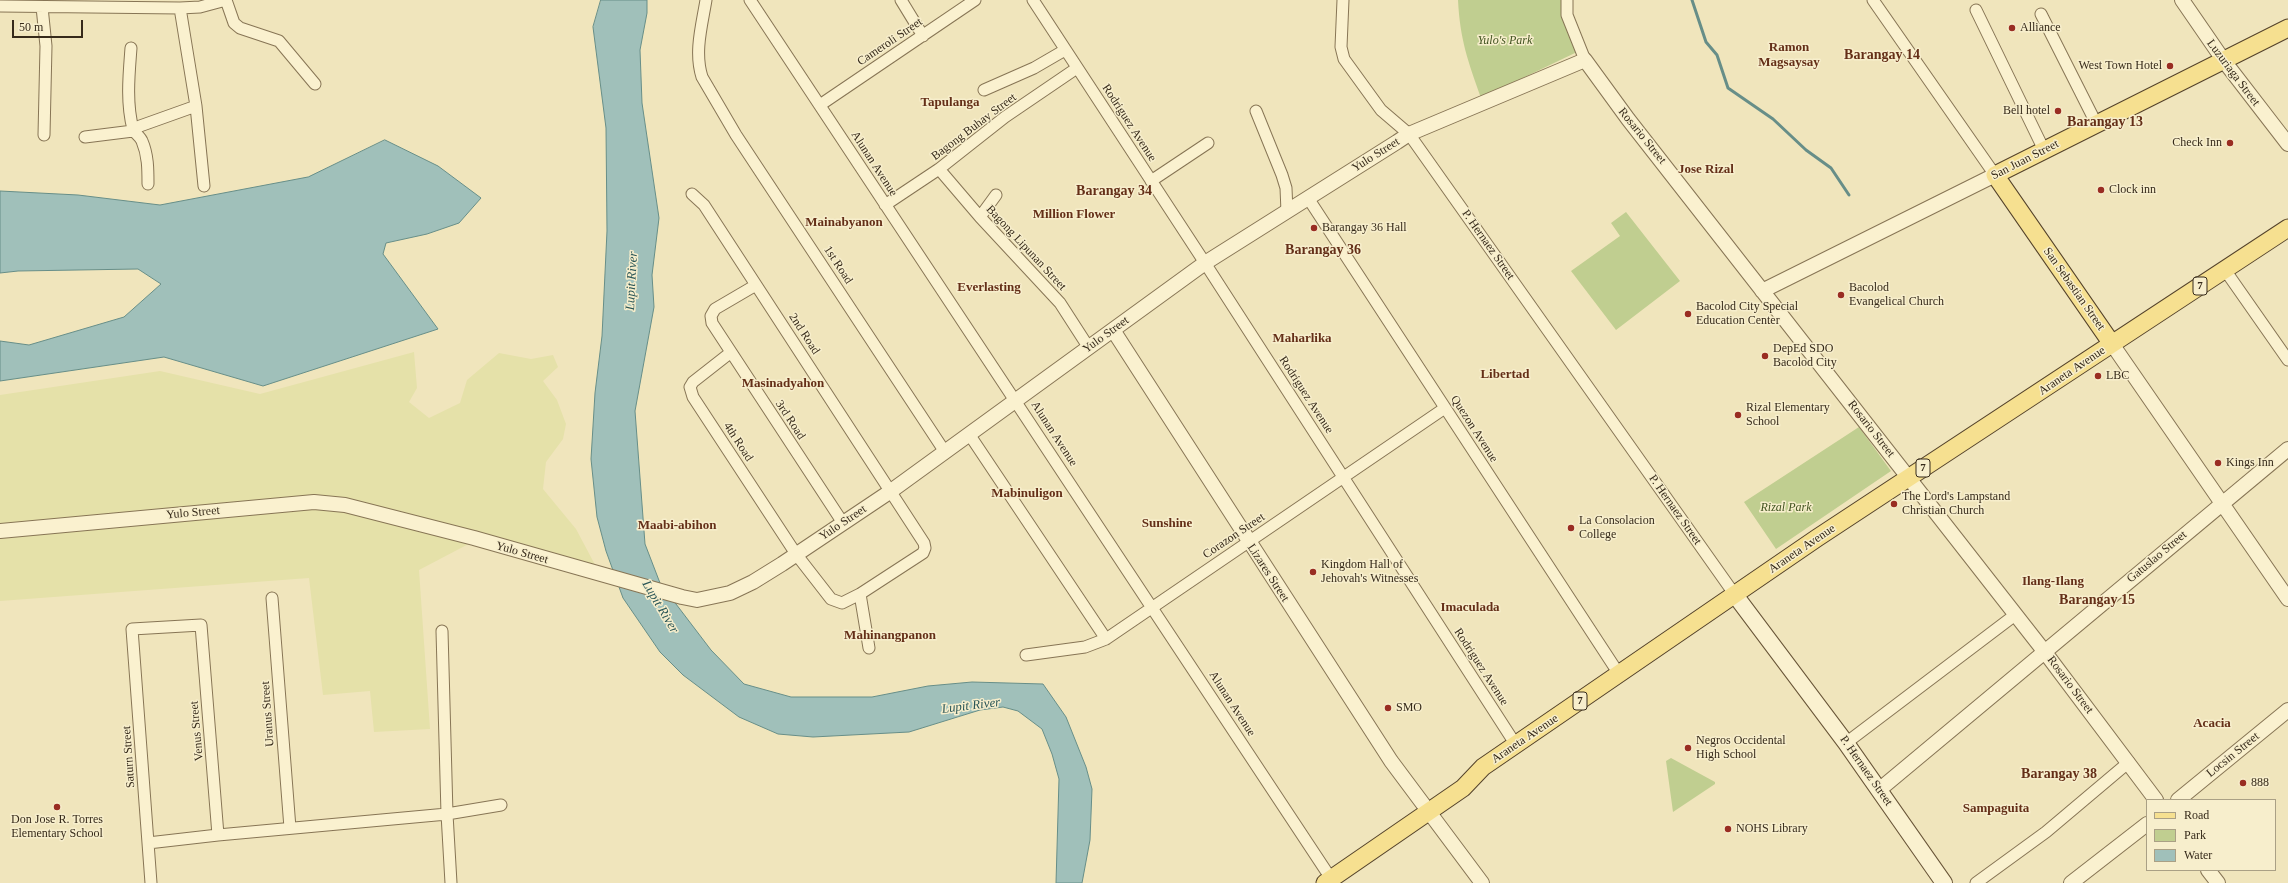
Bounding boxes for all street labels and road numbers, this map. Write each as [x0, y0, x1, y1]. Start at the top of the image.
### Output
street label: Cameroli Street [855, 15, 925, 69]
street label: Luzuriaga Street [2203, 37, 2263, 109]
street label: Rodriguez Avenue [1099, 82, 1159, 164]
street label: Bagong Buhay Street [929, 90, 1019, 164]
street label: Rosario Street [1615, 105, 1669, 167]
street label: Alunan Avenue [848, 129, 900, 199]
street label: Yulo Street [1349, 135, 1403, 175]
street label: San Juan Street [1989, 137, 2061, 183]
street label: Bagong Lipunan Street [983, 202, 1069, 294]
street label: P. Hernaez Street [1458, 207, 1518, 283]
street label: 1st Road [820, 243, 856, 287]
street label: San Sebastian Street [2040, 245, 2108, 333]
road number: 7 [2193, 277, 2207, 295]
street label: 2nd Road [785, 311, 823, 357]
street label: Yulo Street [1080, 313, 1132, 357]
street label: Araneta Avenue [2036, 343, 2108, 399]
street label: Rodriguez Avenue [1276, 354, 1336, 436]
street label: Quezon Avenue [1447, 393, 1501, 465]
street label: 3rd Road [772, 397, 808, 443]
street label: Rosario Street [1844, 398, 1898, 460]
street label: Alunan Avenue [1028, 399, 1080, 469]
street label: 4th Road [720, 420, 756, 464]
road number: 7 [1916, 459, 1930, 477]
street label: P. Hernaez Street [1645, 472, 1705, 548]
street label: Yulo Street [817, 502, 869, 544]
street label: Yulo Street [166, 503, 220, 523]
street label: Corazon Street [1200, 510, 1268, 562]
street label: Araneta Avenue [1766, 521, 1838, 577]
street label: Gatuslao Street [2124, 528, 2190, 586]
street label: Yulo Street [494, 539, 550, 567]
street label: Lizares Street [1244, 541, 1292, 605]
street label: Rodriguez Avenue [1451, 626, 1511, 708]
street label: Rosario Street [2044, 653, 2096, 717]
street label: Alunan Avenue [1206, 669, 1258, 739]
street label: Uranus Street [259, 681, 277, 747]
road number: 7 [1573, 692, 1587, 710]
street label: Venus Street [187, 700, 207, 762]
street label: Araneta Avenue [1489, 711, 1561, 767]
street label: Saturn Street [120, 725, 138, 789]
street label: Locsin Street [2204, 729, 2262, 781]
street label: P. Hernaez Street [1836, 733, 1896, 809]

